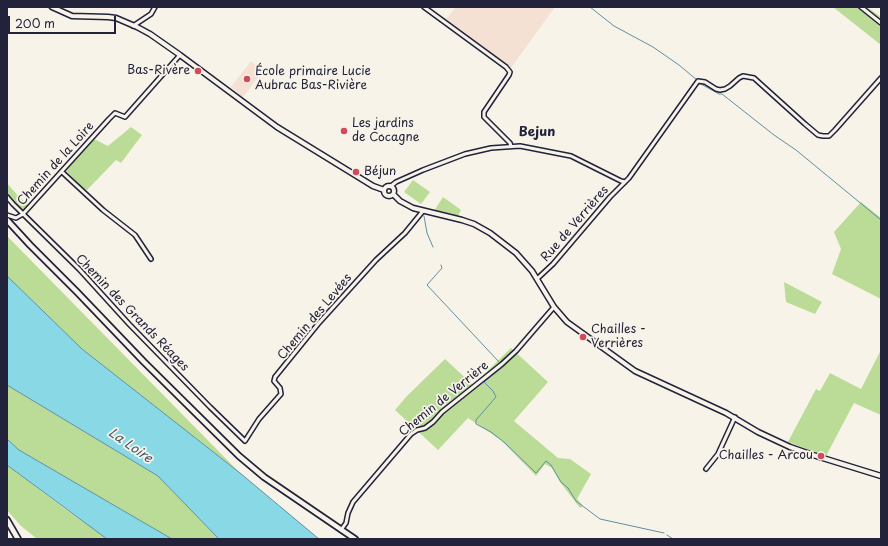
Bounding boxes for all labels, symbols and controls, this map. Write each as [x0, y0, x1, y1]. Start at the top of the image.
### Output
scale bar [10, 8, 118, 34]
text: 200 m [15, 14, 55, 32]
place label: Bas-Rivère [127, 64, 190, 78]
place label: École primaire Lucie Aubrac Bas-Rivière [255, 65, 371, 93]
marker: Bas-Rivère [193, 66, 203, 76]
marker: École primaire Lucie Aubrac Bas-Rivière [242, 74, 252, 84]
place label: Les jardins de Cocagne [352, 117, 419, 145]
street label: Chemin de la Loire [15, 119, 97, 209]
district label: Bejun [519, 124, 555, 140]
marker: Les jardins de Cocagne [339, 126, 349, 136]
place label: Béjun [364, 165, 396, 179]
marker: Béjun [351, 167, 361, 177]
street label: Rue de Verrières [538, 183, 612, 265]
street label: Chemin des Grands Réages [72, 252, 192, 374]
street label: Chemin des Levées [275, 271, 355, 363]
place label: Chailles - Verrières [591, 323, 646, 351]
marker: Chailles - Verrières [578, 332, 588, 342]
street label: Chemin de Verrière [396, 358, 492, 440]
water label: La Loire [105, 425, 155, 467]
place label: Chailles - Arcou [719, 449, 813, 463]
marker: Chailles - Arcou [816, 451, 826, 461]

